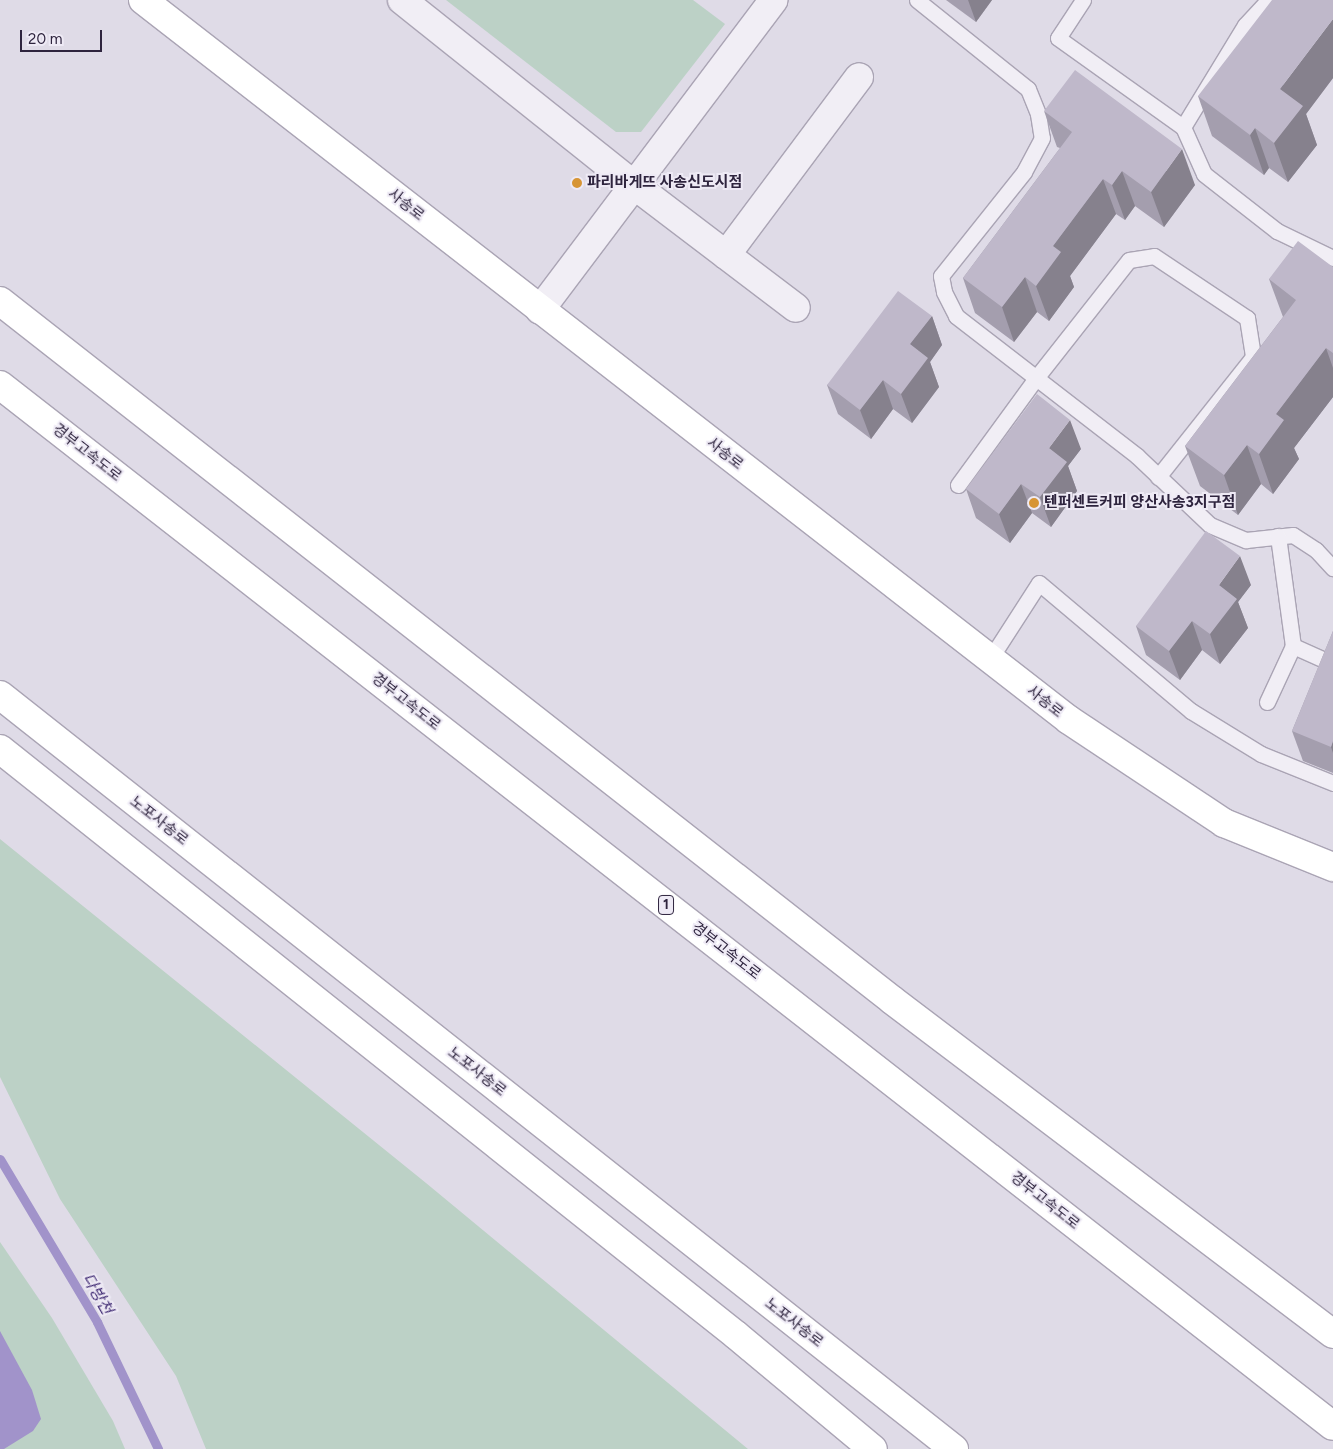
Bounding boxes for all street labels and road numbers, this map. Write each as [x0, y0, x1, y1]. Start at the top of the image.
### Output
street label: 사송로 [384, 185, 428, 225]
street label: 경부고속도로 [49, 420, 125, 486]
street label: 사송로 [703, 434, 747, 474]
street label: 경부고속도로 [368, 669, 444, 735]
street label: 사송로 [1023, 682, 1067, 722]
street label: 노포사송로 [126, 793, 192, 849]
road number: 1 [657, 894, 675, 916]
street label: 경부고속도로 [688, 918, 764, 984]
street label: 노포사송로 [444, 1044, 510, 1100]
street label: 경부고속도로 [1007, 1168, 1083, 1234]
street label: 노포사송로 [761, 1295, 827, 1351]

